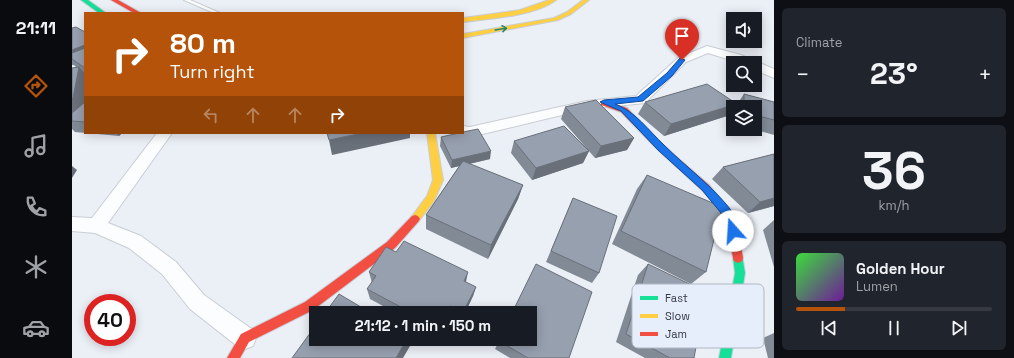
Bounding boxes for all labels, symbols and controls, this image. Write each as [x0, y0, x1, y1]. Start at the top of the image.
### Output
map controls [726, 12, 762, 136]
button: sound [726, 12, 762, 48]
text: 21:11 [16, 16, 56, 39]
pin [665, 19, 699, 60]
text: 80 m [170, 25, 236, 61]
one-way arrow [495, 25, 508, 33]
icon: arrive [671, 25, 693, 47]
icon: right [104, 28, 156, 80]
text: Climate [796, 34, 842, 51]
text: 23° [870, 54, 918, 93]
button: search [726, 56, 762, 92]
text: Turn right [170, 60, 254, 83]
text: − [796, 60, 810, 88]
text: + [978, 60, 992, 88]
icon: directions [22, 72, 50, 100]
button: layers [726, 100, 762, 136]
icon: left [200, 104, 222, 126]
icon: ahead [242, 104, 264, 126]
icon: ahead [284, 104, 306, 126]
icon: right [326, 104, 348, 126]
icon: music [22, 132, 50, 160]
text: 36 [862, 138, 926, 204]
icon: phone [22, 193, 50, 221]
text: km/h [879, 197, 909, 214]
position arrow [712, 210, 754, 252]
icon: climate [22, 253, 50, 281]
text: Golden Hour [856, 259, 945, 278]
text: Lumen [856, 278, 898, 295]
legend [632, 284, 764, 348]
text: Fast [665, 291, 688, 305]
speed limit sign: 40 [84, 294, 136, 346]
text: Slow [665, 309, 690, 323]
icon: car [22, 314, 50, 342]
text: 21:12 · 1 min · 150 m [355, 316, 491, 335]
icon: previous [818, 317, 840, 339]
icon: pause [883, 317, 905, 339]
icon: next [948, 317, 970, 339]
text: Jam [665, 327, 687, 341]

